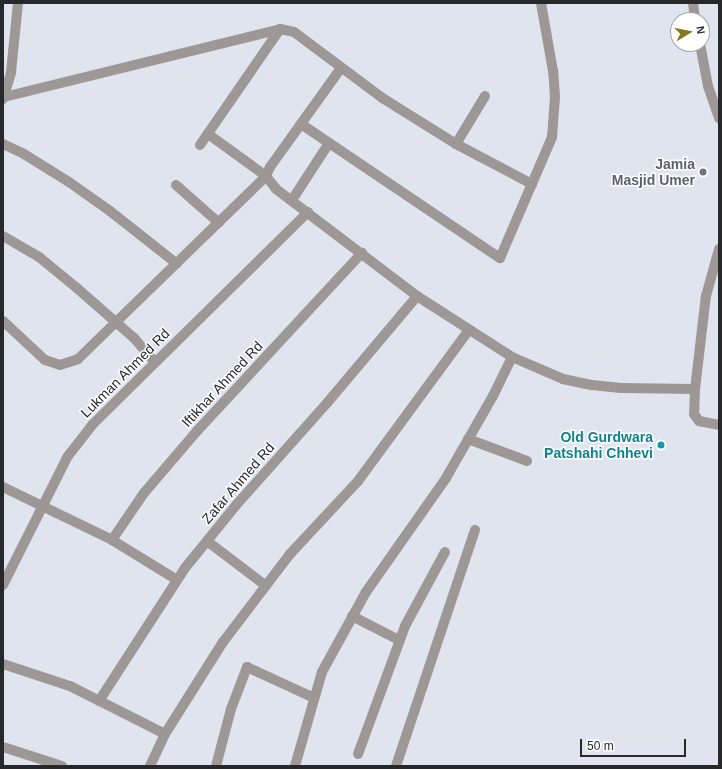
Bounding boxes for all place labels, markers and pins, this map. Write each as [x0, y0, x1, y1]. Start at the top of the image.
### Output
place label: Jamia Masjid Umer [612, 156, 695, 188]
marker: Jamia Masjid Umer [698, 167, 708, 177]
place label: Old Gurdwara Patshahi Chhevi [544, 429, 653, 462]
marker: Old Gurdwara Patshahi Chhevi [656, 440, 666, 450]

